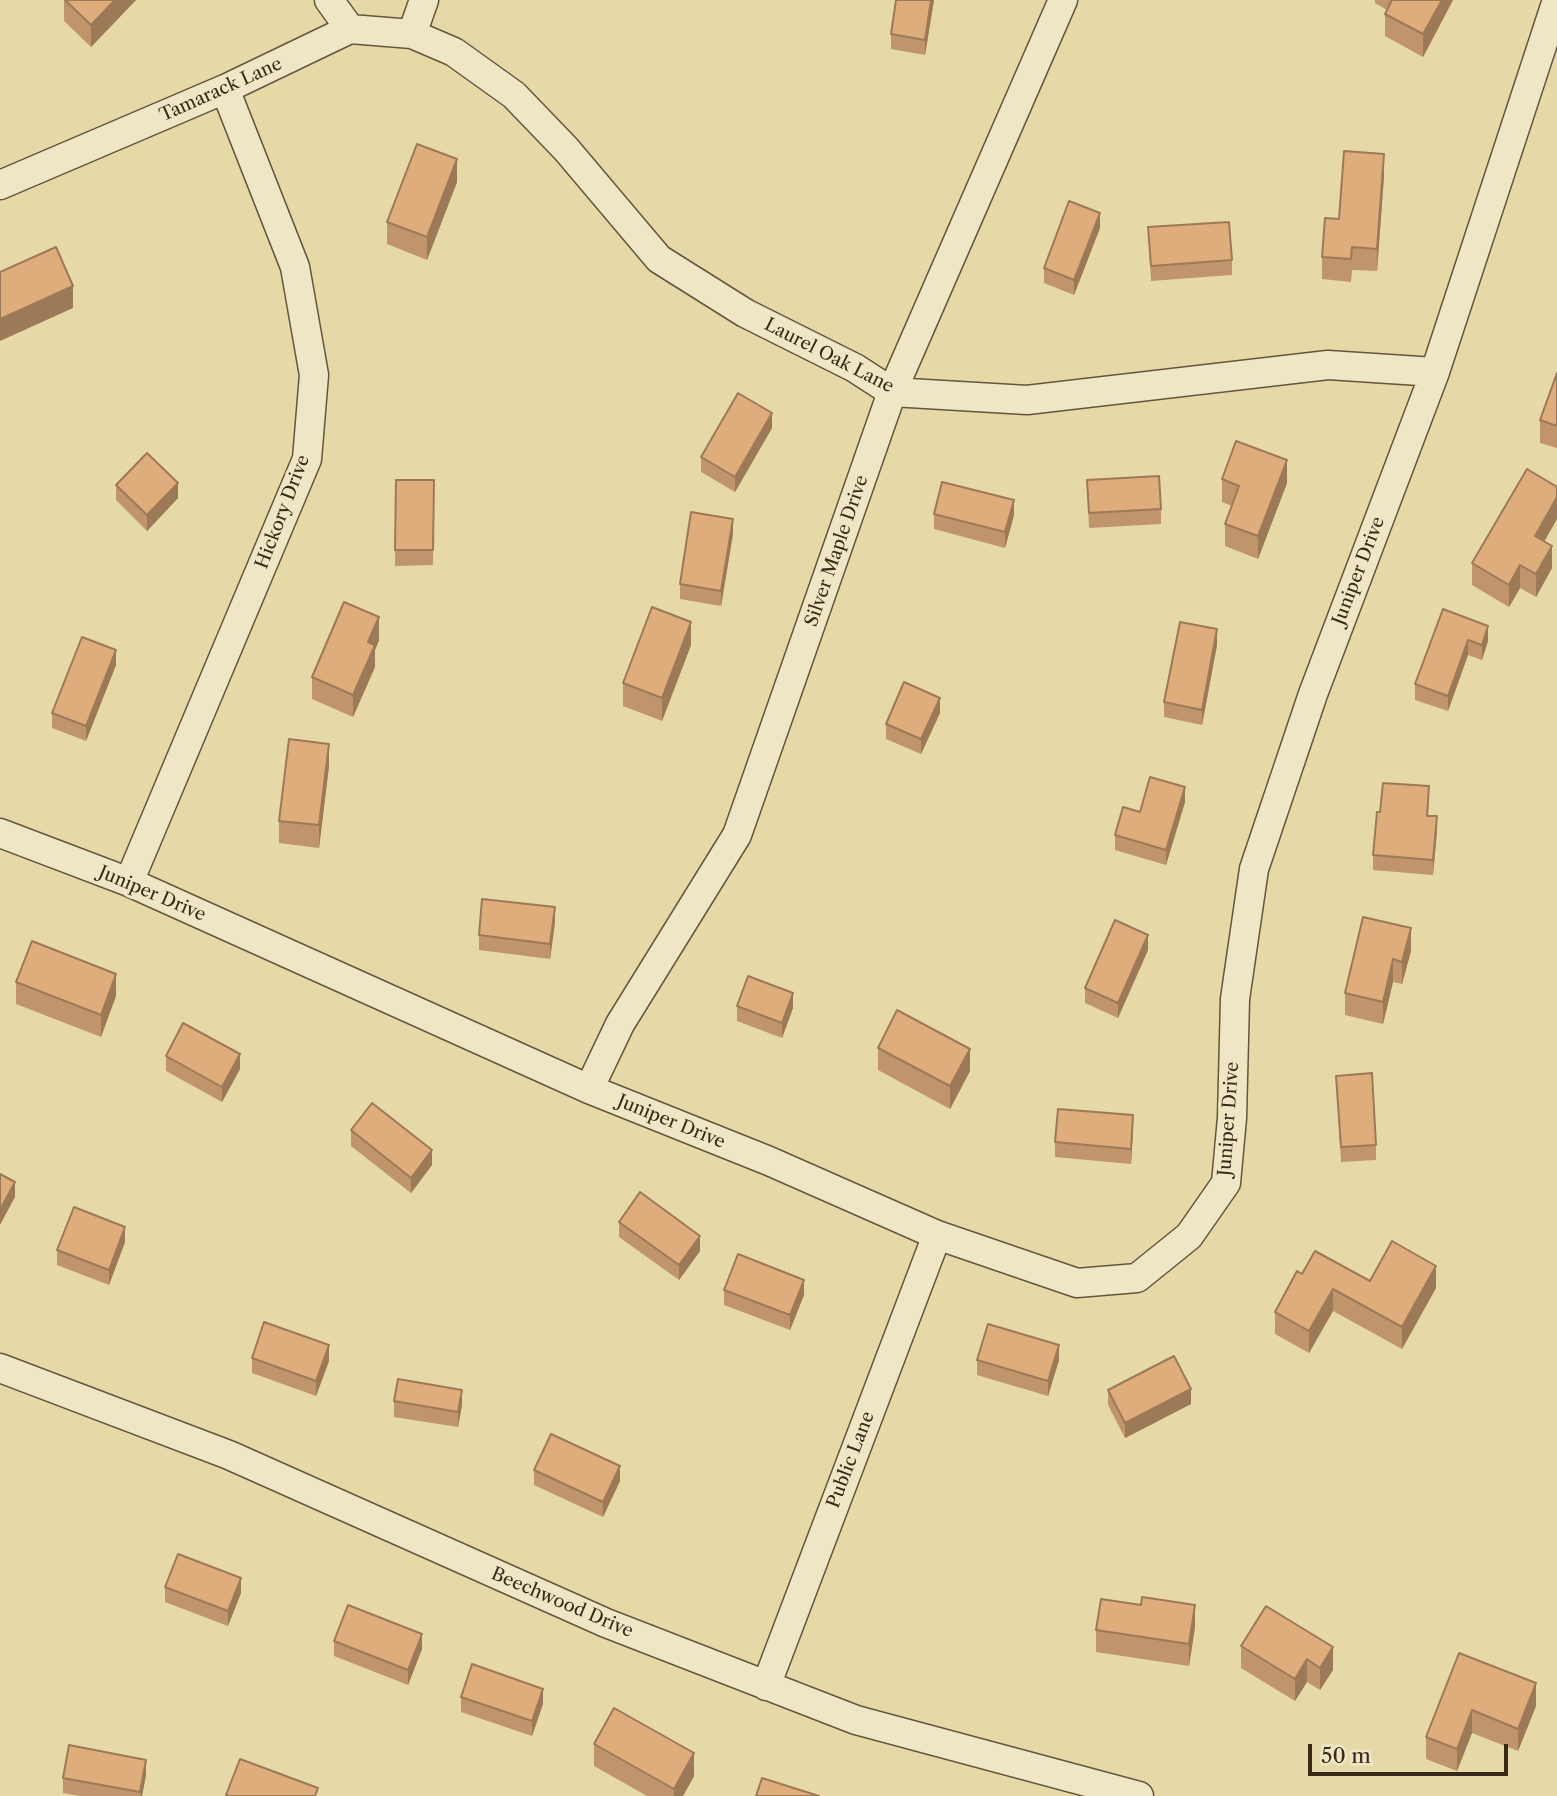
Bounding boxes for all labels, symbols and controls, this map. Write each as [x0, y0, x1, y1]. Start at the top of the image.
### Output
street label: Tamarack Lane [156, 53, 286, 127]
street label: Laurel Oak Lane [761, 314, 897, 398]
street label: Hickory Drive [251, 452, 315, 572]
street label: Silver Maple Drive [801, 472, 873, 630]
street label: Juniper Drive [1328, 514, 1390, 628]
street label: Juniper Drive [95, 862, 209, 926]
street label: Juniper Drive [1214, 1061, 1244, 1177]
street label: Juniper Drive [614, 1091, 728, 1153]
street label: Public Lane [823, 1409, 879, 1511]
street label: Beechwood Drive [488, 1563, 636, 1643]
scale bar [1312, 1730, 1512, 1774]
text: 50 m [1321, 1743, 1371, 1768]

